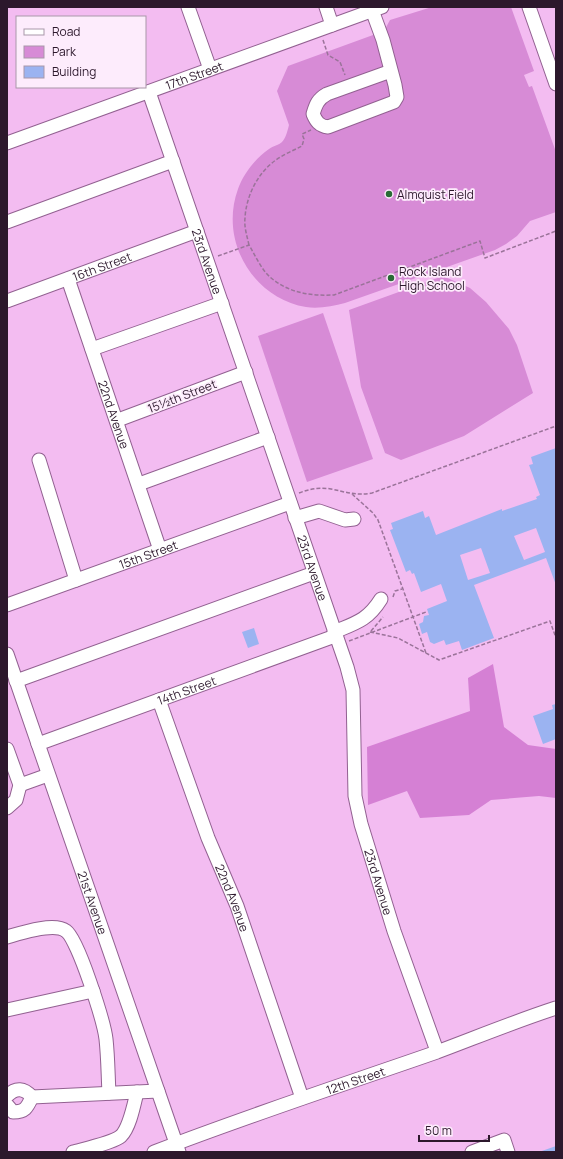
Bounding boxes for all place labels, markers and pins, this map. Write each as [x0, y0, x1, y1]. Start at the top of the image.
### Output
place label: Almquist Field [397, 186, 474, 203]
marker: Almquist Field [384, 189, 394, 199]
place label: Rock Island High School [399, 263, 465, 294]
marker: Rock Island High School [386, 273, 396, 283]

